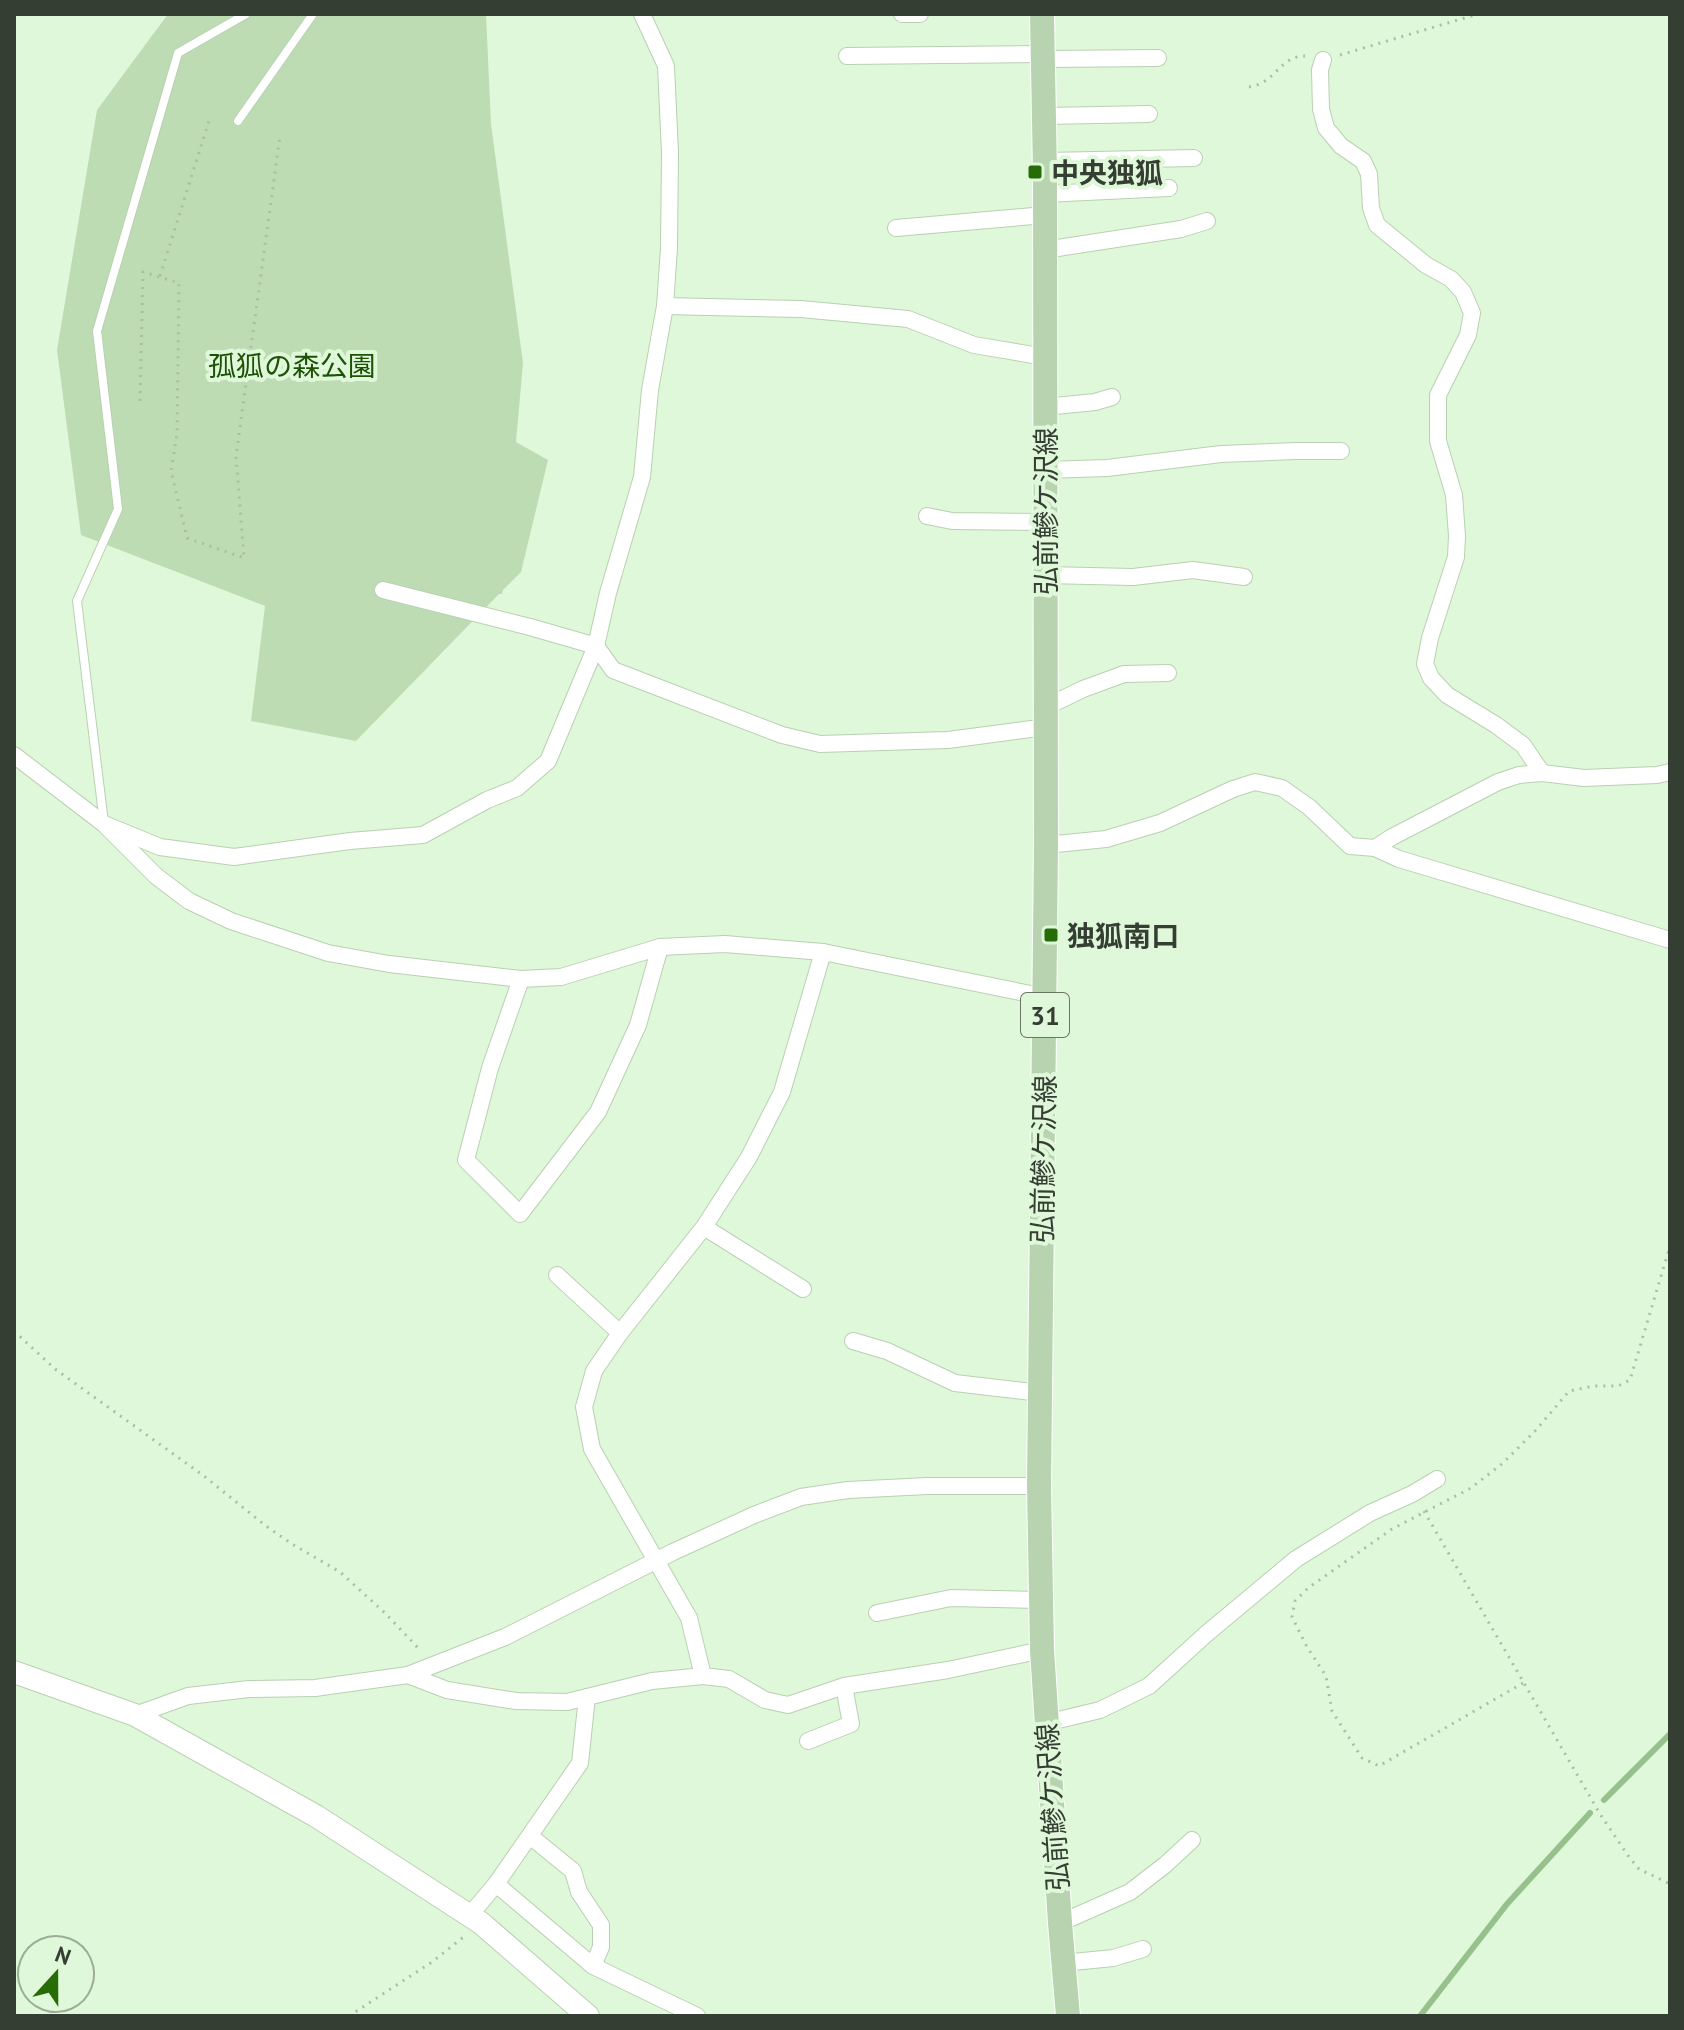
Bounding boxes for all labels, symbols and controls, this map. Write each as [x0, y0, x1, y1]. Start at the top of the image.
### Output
place label: 中央独狐 [1051, 154, 1163, 191]
marker: 中央独狐 [1026, 163, 1044, 181]
park label: 孤狐の森公園 [208, 347, 376, 384]
street label: 弘前鰺ケ沢線 [1027, 427, 1064, 595]
place label: 独狐南口 [1067, 917, 1179, 954]
marker: 独狐南口 [1042, 926, 1060, 944]
road number: 31 [1021, 993, 1069, 1037]
street label: 弘前鰺ケ沢線 [1023, 1075, 1063, 1243]
street label: 弘前鰺ケ沢線 [1028, 1722, 1076, 1892]
north arrow [16, 1934, 96, 2014]
text: N [51, 1940, 75, 1971]

